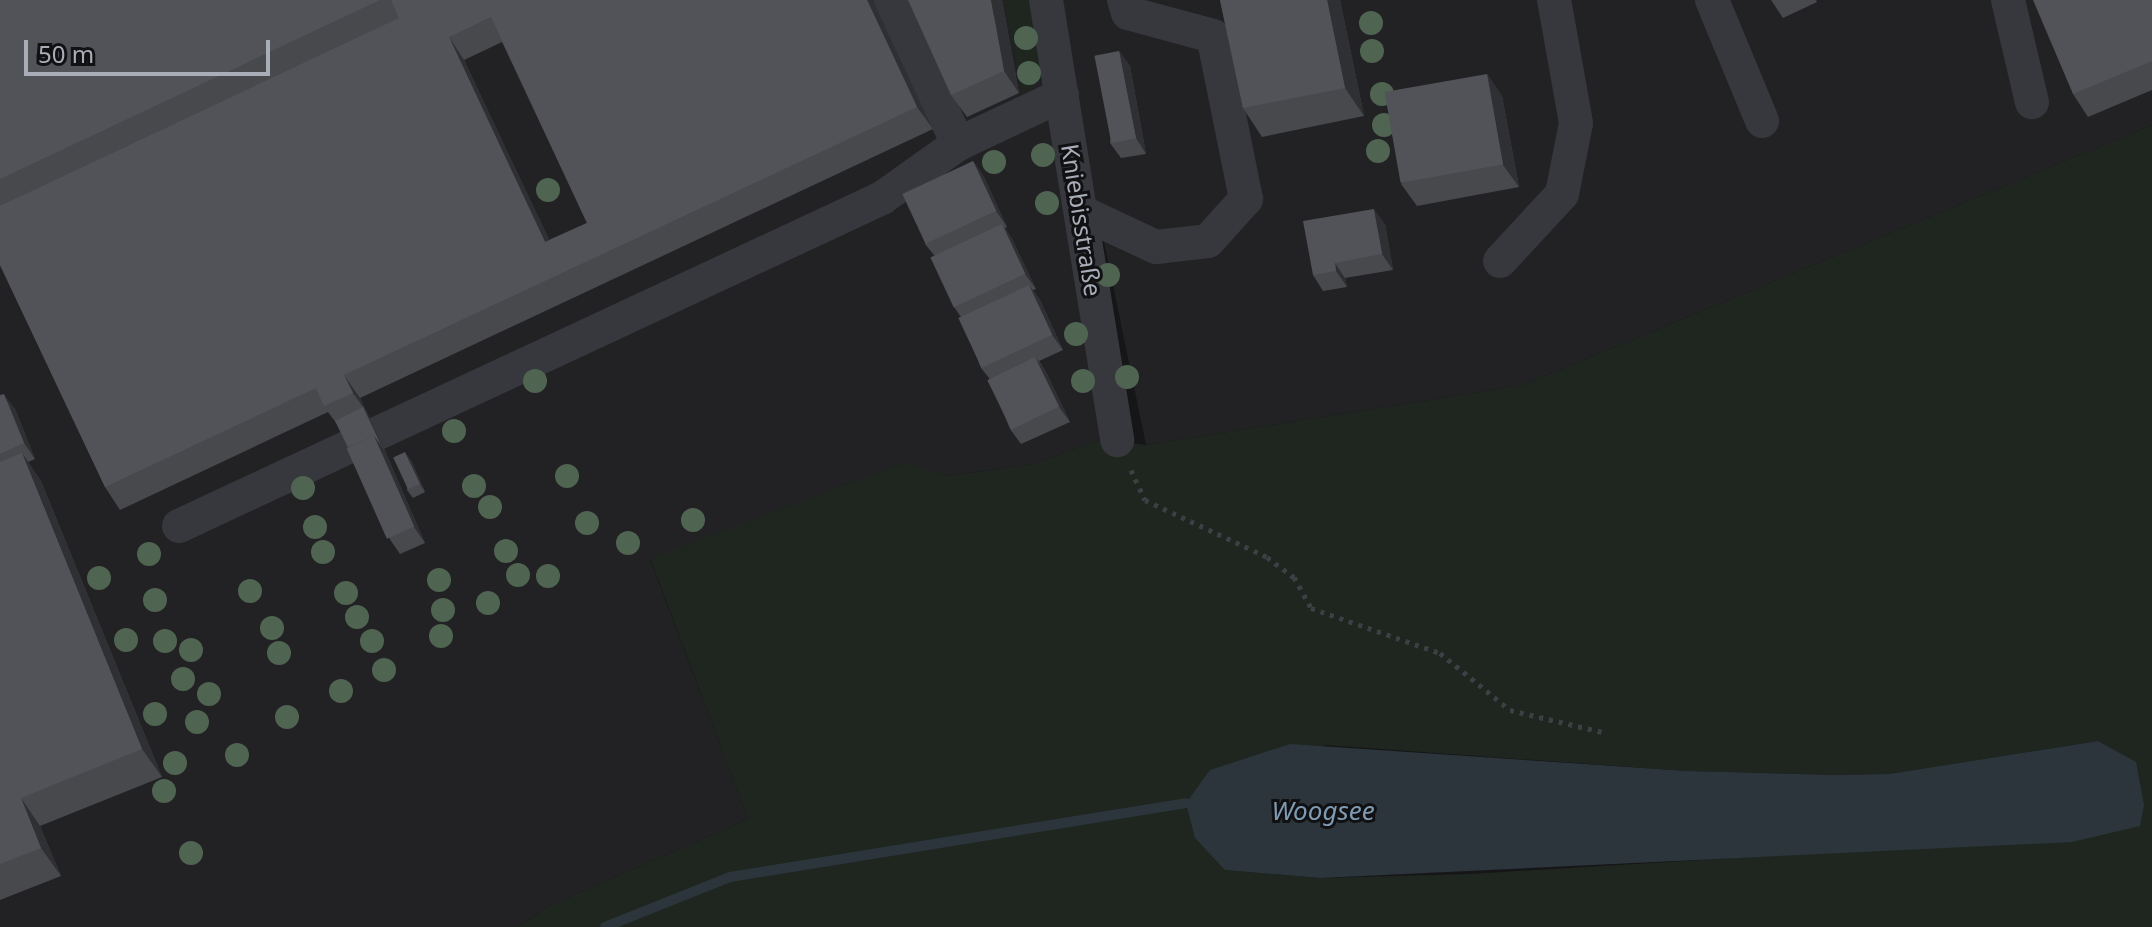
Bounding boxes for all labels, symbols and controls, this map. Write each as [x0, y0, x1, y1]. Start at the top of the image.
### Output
scale bar [28, 24, 274, 74]
text: 50 m [38, 37, 94, 70]
street label: Kniebisstraße [1056, 142, 1108, 298]
water label: Woogsee [1271, 795, 1375, 827]

